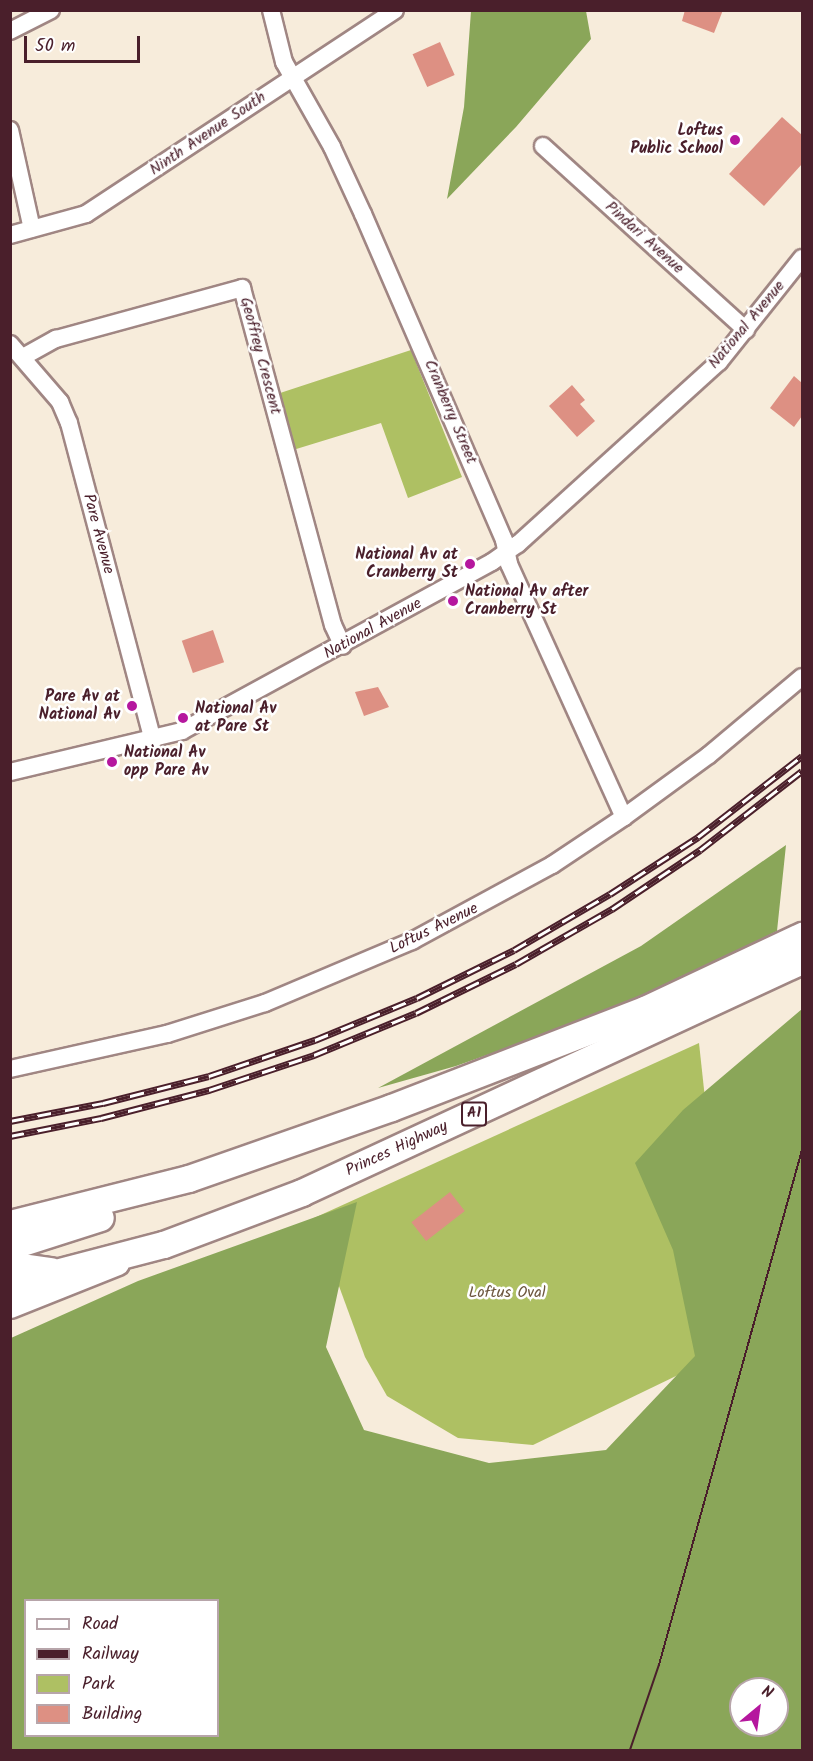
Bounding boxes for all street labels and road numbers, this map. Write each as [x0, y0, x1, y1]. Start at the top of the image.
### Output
street label: Ninth Avenue South [146, 88, 270, 180]
street label: Pindari Avenue [601, 198, 687, 278]
street label: National Avenue [705, 277, 789, 373]
street label: Geoffrey Crescent [235, 295, 285, 417]
street label: Cranberry Street [419, 357, 481, 467]
street label: Pare Avenue [78, 492, 118, 576]
street label: National Avenue [321, 594, 425, 664]
street label: Loftus Avenue [387, 899, 481, 959]
road number: A1 [460, 1102, 488, 1126]
street label: Princes Highway [343, 1117, 451, 1181]

